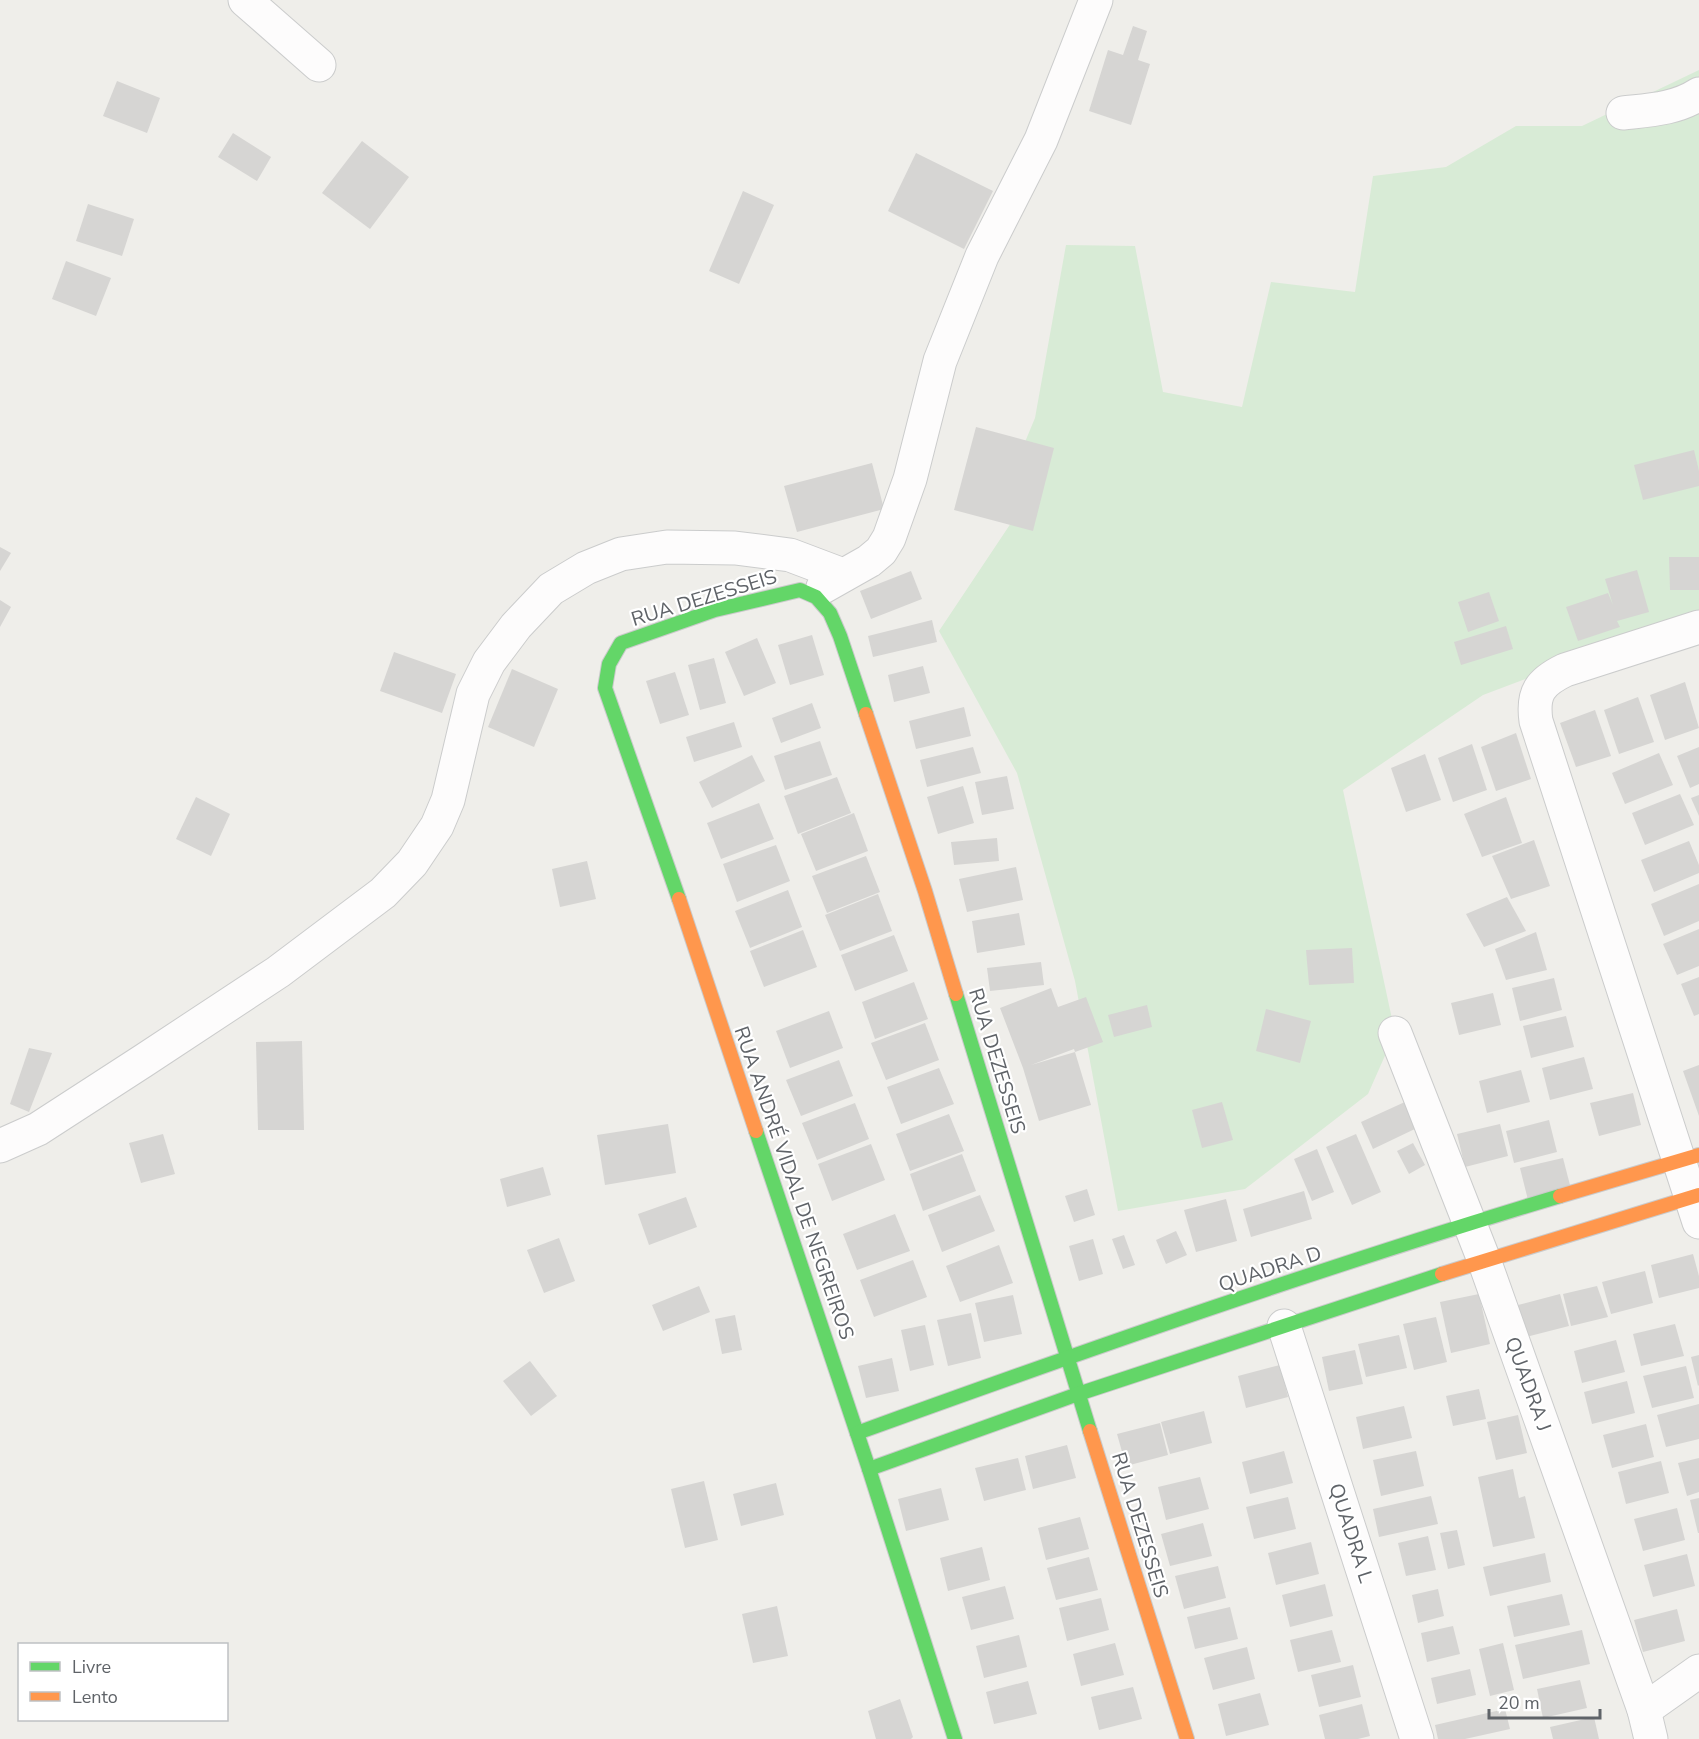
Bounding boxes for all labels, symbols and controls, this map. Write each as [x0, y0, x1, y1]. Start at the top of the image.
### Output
street label: RUA DEZESSEIS [628, 563, 780, 633]
street label: RUA DEZESSEIS [962, 985, 1032, 1137]
street label: RUA ANDRÉ VIDAL DE NEGREIROS [728, 1023, 860, 1343]
street label: QUADRA D [1215, 1240, 1325, 1298]
street label: QUADRA J [1498, 1333, 1558, 1435]
street label: RUA DEZESSEIS [1105, 1449, 1175, 1601]
street label: QUADRA L [1322, 1480, 1380, 1586]
legend [18, 1643, 228, 1721]
text: Livre [72, 1655, 111, 1679]
scale bar [1489, 1682, 1600, 1720]
text: Lento [72, 1685, 118, 1709]
text: 20 m [1498, 1691, 1540, 1715]

